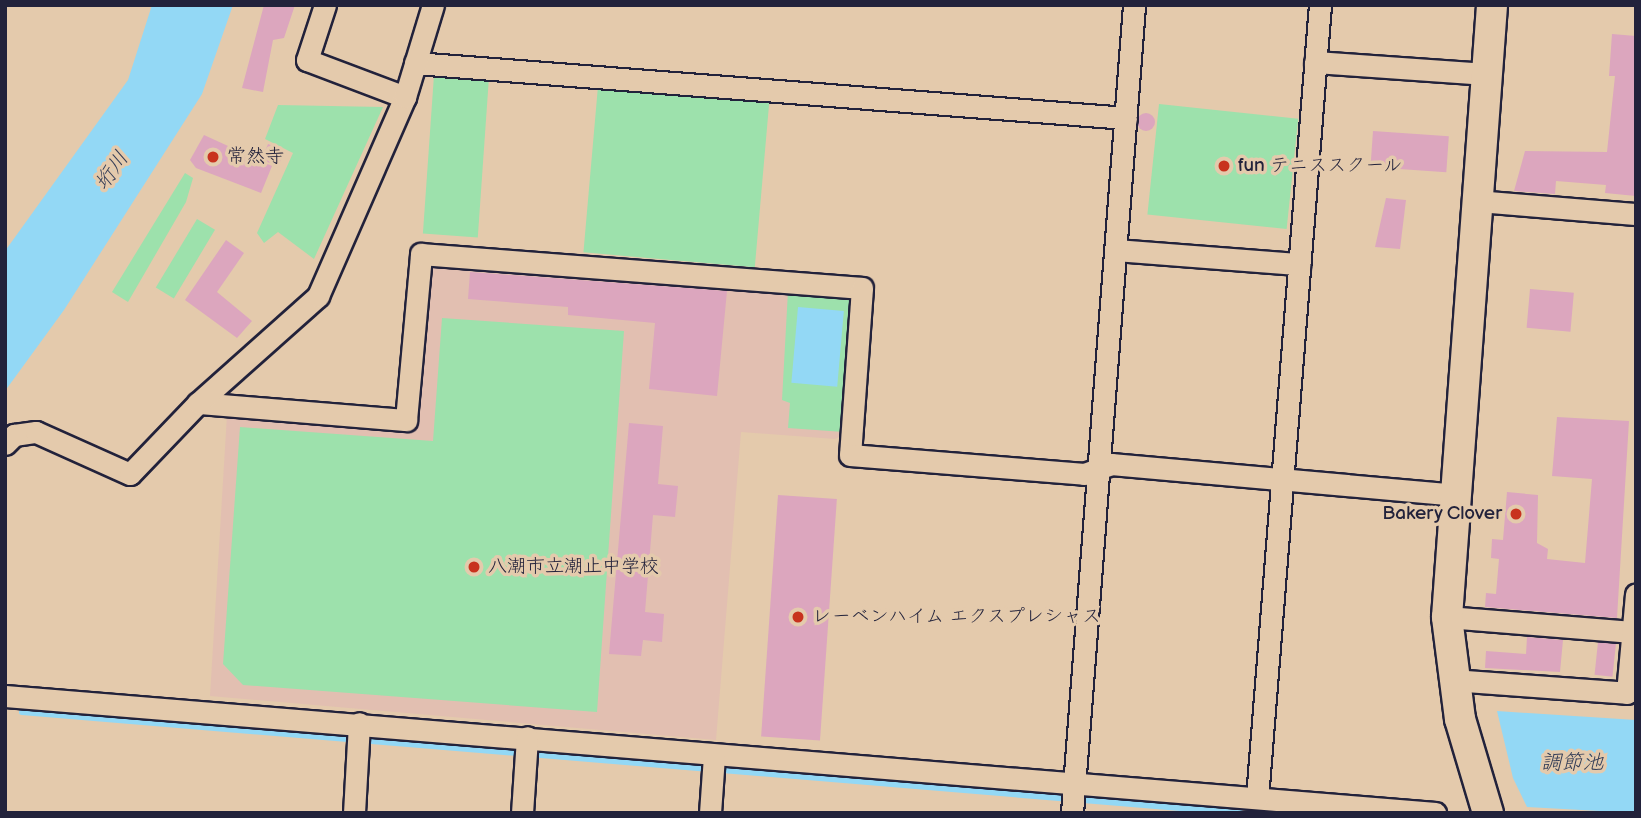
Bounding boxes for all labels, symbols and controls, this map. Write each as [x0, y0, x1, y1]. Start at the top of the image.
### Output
place label: 常然寺 [227, 146, 284, 168]
water label: 垳川 [90, 147, 134, 195]
marker: 常然寺 [205, 149, 221, 165]
place label: fun テニススクール [1238, 155, 1403, 177]
marker: fun テニススクール [1216, 158, 1232, 174]
place label: Bakery Clover [1381, 503, 1502, 525]
marker: Bakery Clover [1508, 506, 1524, 522]
place label: 八潮市立潮止中学校 [488, 556, 659, 578]
marker: 八潮市立潮止中学校 [466, 559, 482, 575]
place label: レーベンハイム エクスプレシャス [812, 606, 1103, 628]
marker: レーベンハイム エクスプレシャス [790, 609, 806, 625]
water label: 調節池 [1541, 750, 1603, 776]

